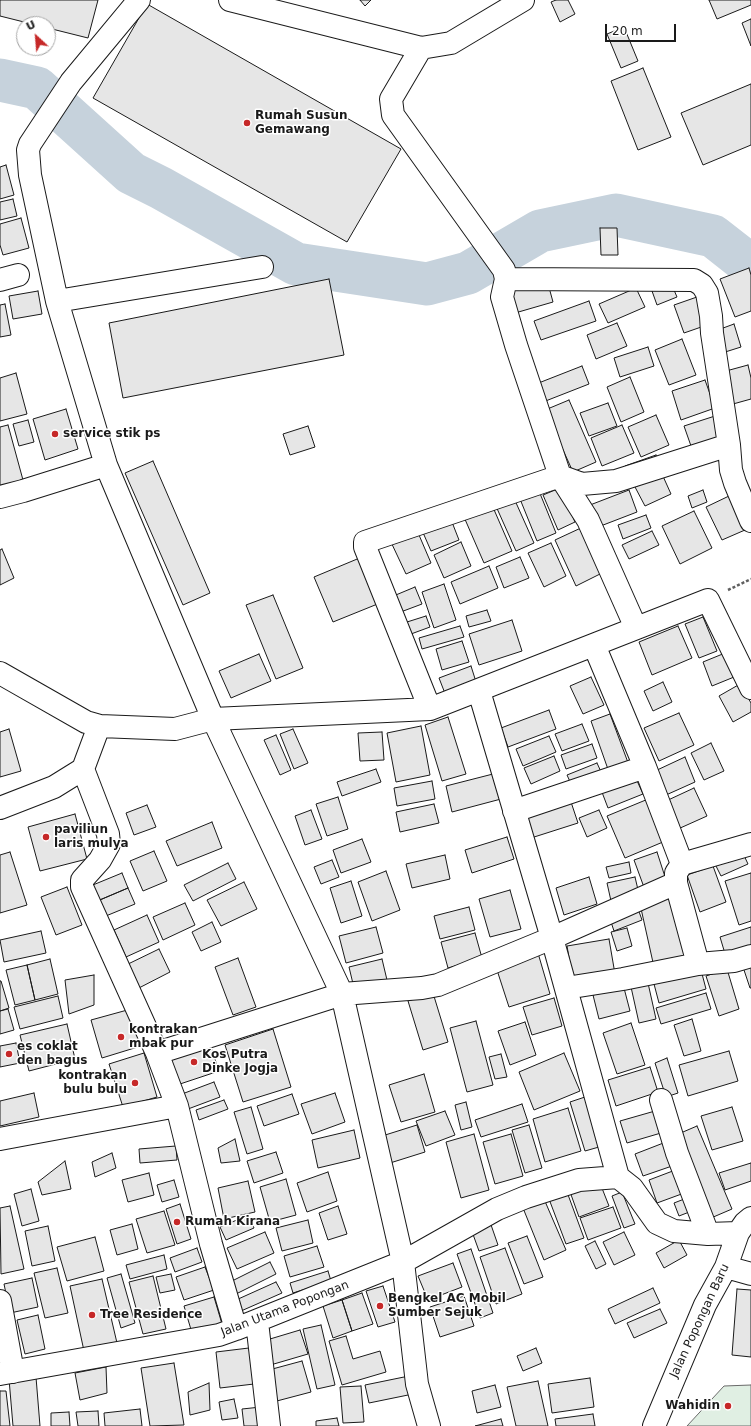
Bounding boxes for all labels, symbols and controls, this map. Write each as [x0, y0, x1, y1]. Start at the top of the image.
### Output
north arrow [16, 16, 56, 56]
scale bar [607, 16, 678, 42]
text: U [24, 18, 38, 33]
text: 20 m [612, 24, 643, 38]
place label: Rumah Susun Gemawang [255, 109, 348, 137]
marker: Rumah Susun Gemawang [242, 118, 252, 128]
place label: service stik ps [63, 427, 160, 441]
marker: service stik ps [50, 429, 60, 439]
place label: paviliun laris mulya [54, 823, 129, 851]
marker: paviliun laris mulya [41, 832, 51, 842]
place label: kontrakan mbak pur [129, 1023, 198, 1051]
marker: kontrakan mbak pur [116, 1032, 126, 1042]
place label: es coklat den bagus [17, 1040, 87, 1068]
place label: Kos Putra Dinke Jogja [202, 1048, 278, 1076]
marker: es coklat den bagus [4, 1049, 14, 1059]
marker: Kos Putra Dinke Jogja [189, 1057, 199, 1067]
place label: kontrakan bulu bulu [58, 1069, 127, 1097]
marker: kontrakan bulu bulu [130, 1078, 140, 1088]
place label: Rumah Kirana [185, 1215, 280, 1229]
marker: Rumah Kirana [172, 1217, 182, 1227]
street label: Jalan Popongan Baru [667, 1262, 733, 1380]
street label: Jalan Utama Popongan [219, 1278, 351, 1340]
place label: Bengkel AC Mobil Sumber Sejuk [388, 1292, 506, 1320]
marker: Bengkel AC Mobil Sumber Sejuk [375, 1301, 385, 1311]
place label: Tree Residence [100, 1308, 202, 1322]
marker: Tree Residence [87, 1310, 97, 1320]
place label: Wahidin [665, 1399, 720, 1413]
marker: Wahidin [723, 1401, 733, 1411]

